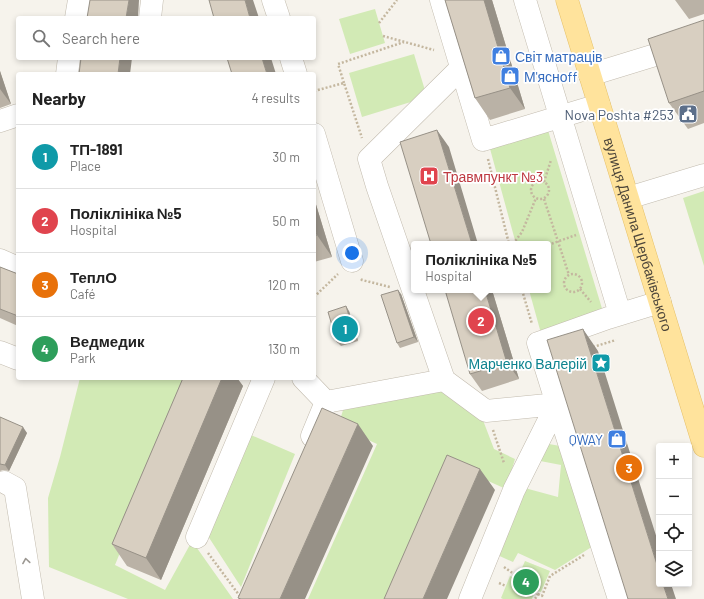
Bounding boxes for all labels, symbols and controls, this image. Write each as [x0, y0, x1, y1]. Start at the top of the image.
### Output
search box [16, 16, 316, 60]
icon: search [30, 27, 52, 49]
text: Search here [62, 29, 140, 47]
shop icon: Світ матраців [490, 45, 512, 67]
place label: Світ матраців [515, 48, 603, 65]
shop icon: М'ясноff [499, 65, 521, 87]
place label: М'ясноff [524, 68, 578, 85]
text: Nearby [32, 88, 86, 108]
text: 4 results [252, 90, 300, 106]
public building icon: Nova Poshta #253 [677, 103, 699, 125]
place label: Nova Poshta #253 [565, 106, 674, 123]
street label: вулиця Данила Щербаківського [601, 135, 677, 333]
text: ТП-1891 [70, 140, 122, 158]
text: 1 [43, 149, 47, 165]
text: 30 m [273, 149, 300, 165]
text: Place [70, 158, 101, 174]
hospital icon: Травмпункт №3 [418, 165, 440, 187]
place label: Травмпункт №3 [443, 168, 543, 185]
text: Поліклініка №5 [70, 204, 182, 222]
text: 2 [41, 213, 49, 229]
text: 50 m [273, 213, 300, 229]
text: Hospital [70, 222, 117, 238]
popup [411, 241, 551, 293]
your location [342, 243, 362, 263]
text: Поліклініка №5 [425, 250, 537, 268]
text: ТеплО [70, 268, 117, 286]
text: Hospital [425, 268, 472, 284]
text: 3 [41, 277, 49, 293]
text: 120 m [268, 277, 300, 293]
text: Café [70, 286, 95, 302]
pin: 2 [468, 306, 494, 336]
pin: 1 [332, 314, 358, 344]
text: Ведмедик [70, 332, 144, 350]
text: 4 [41, 341, 49, 357]
text: 130 m [268, 341, 300, 357]
text: Park [70, 350, 96, 366]
place icon: Марченко Валерій [590, 352, 612, 374]
place label: Марченко Валерій [468, 355, 587, 372]
shop icon: QWAY [606, 428, 628, 450]
place label: QWAY [569, 431, 603, 448]
map controls [656, 443, 692, 587]
button: + [656, 443, 692, 479]
pin: 3 [616, 453, 642, 483]
button: − [656, 479, 692, 515]
button: locate [656, 515, 692, 551]
button: layers [656, 551, 692, 587]
one-way arrow [22, 557, 31, 564]
pin: 4 [513, 567, 539, 597]

